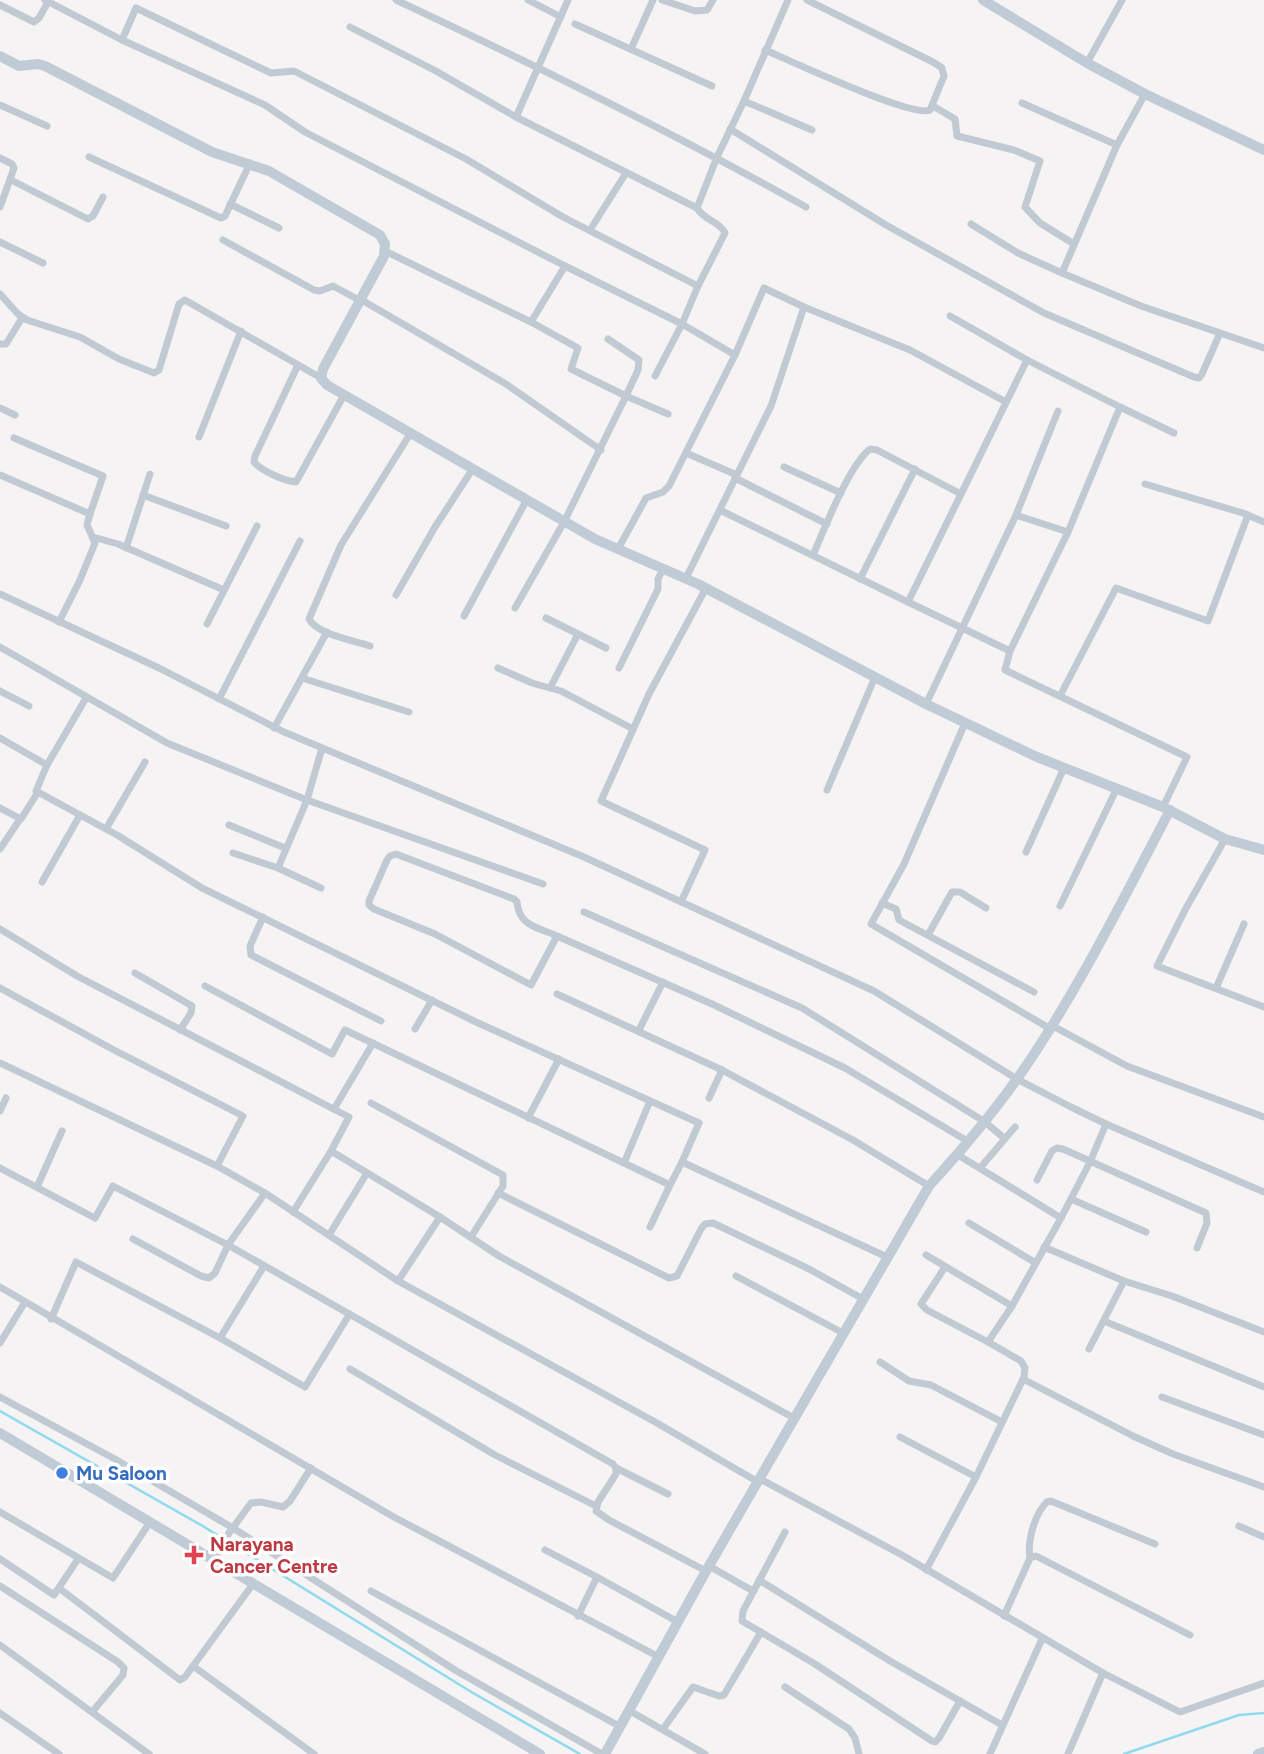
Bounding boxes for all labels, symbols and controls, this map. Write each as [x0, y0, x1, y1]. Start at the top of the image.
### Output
place label: Mu Saloon [76, 1462, 167, 1485]
marker: Mu Saloon [54, 1465, 70, 1481]
place label: Narayana Cancer Centre [210, 1533, 338, 1578]
marker: Narayana Cancer Centre [184, 1545, 204, 1565]

